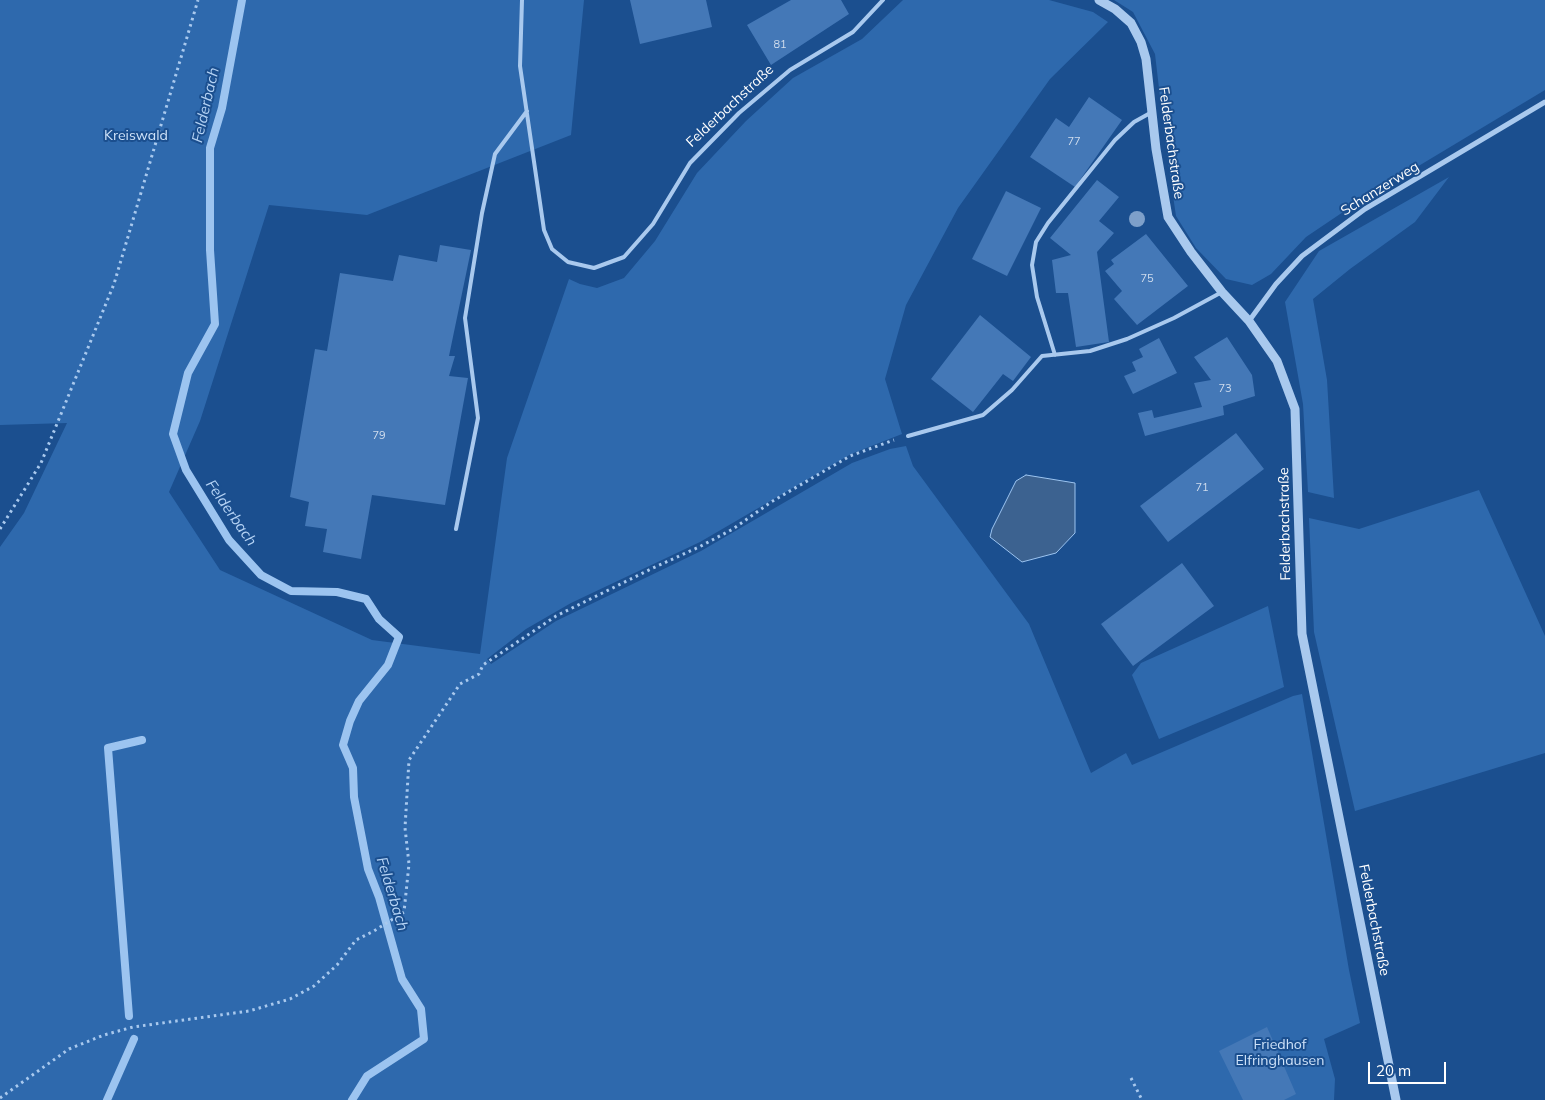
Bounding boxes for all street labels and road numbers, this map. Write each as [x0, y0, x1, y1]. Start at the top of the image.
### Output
street label: Felderbachstraße [683, 61, 777, 151]
street label: Felderbachstraße [1155, 86, 1187, 200]
street label: Schanzerweg [1338, 158, 1422, 220]
street label: Felderbachstraße [1276, 467, 1294, 581]
street label: Felderbachstraße [1355, 863, 1393, 977]

